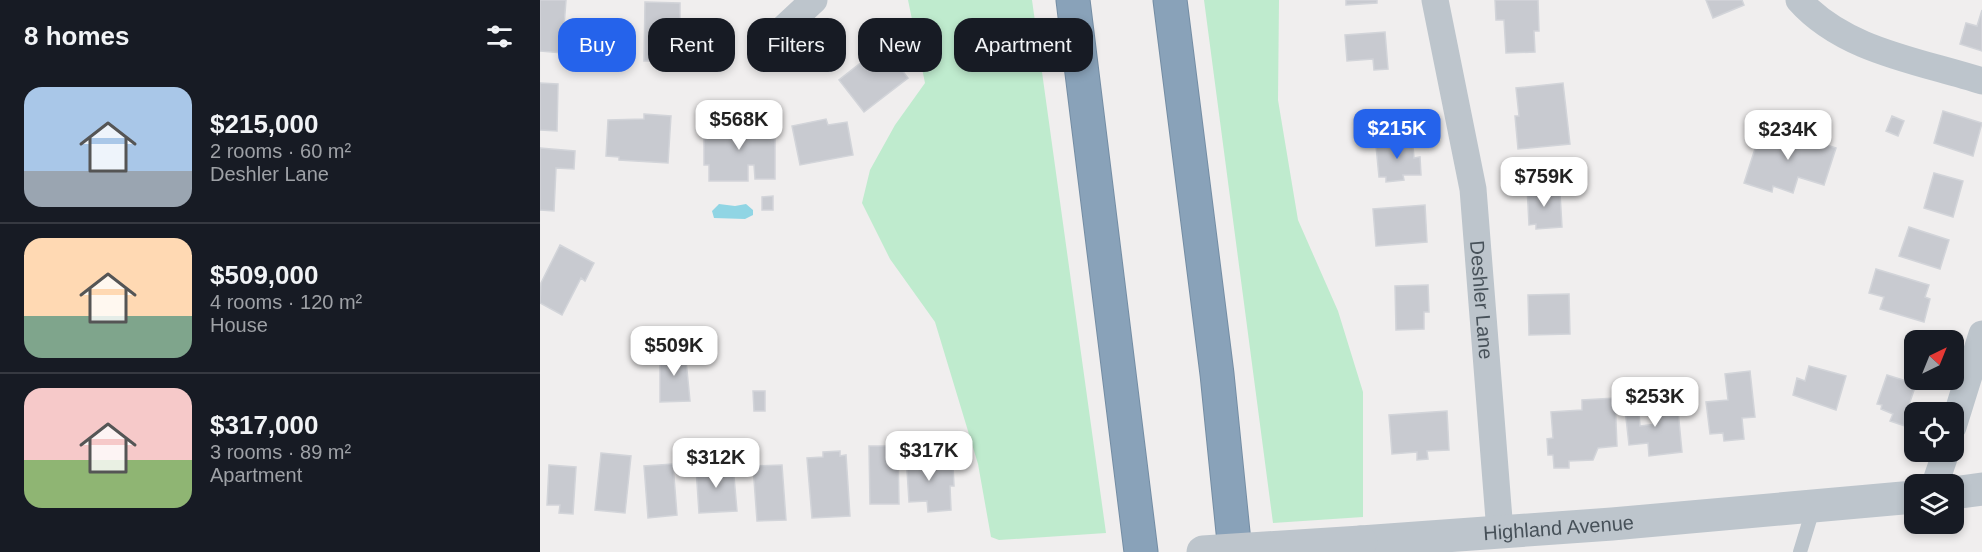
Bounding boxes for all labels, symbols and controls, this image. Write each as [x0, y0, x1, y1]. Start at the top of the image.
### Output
chip: Buy [558, 18, 636, 72]
chip: Rent [648, 18, 735, 72]
chip: Filters [747, 18, 846, 72]
chip: New [858, 18, 942, 72]
chip: Apartment [954, 18, 1093, 72]
icon: filters [483, 20, 516, 53]
text: 8 homes [24, 21, 130, 51]
pin: $568K [697, 100, 781, 151]
text: $568K [710, 108, 768, 130]
text: $215,000 [210, 109, 318, 139]
pin: $215K [1355, 109, 1439, 160]
pin: $234K [1746, 110, 1830, 161]
icon: home [72, 111, 144, 183]
text: $215K [1368, 117, 1426, 139]
text: $234K [1759, 118, 1817, 140]
text: 2 rooms · 60 m² [210, 140, 351, 162]
pin: $759K [1502, 157, 1586, 208]
text: Deshler Lane [210, 163, 329, 185]
text: $759K [1515, 165, 1573, 187]
street label: Deshler Lane [1466, 240, 1497, 360]
text: $509,000 [210, 260, 318, 290]
icon: home [72, 262, 144, 334]
text: 4 rooms · 120 m² [210, 291, 362, 313]
text: House [210, 314, 268, 336]
pin: $509K [632, 326, 716, 377]
north arrow [1904, 330, 1964, 390]
map controls [1904, 330, 1964, 534]
text: $509K [645, 334, 703, 356]
pin: $253K [1613, 377, 1697, 428]
text: $253K [1626, 385, 1684, 407]
button: locate [1904, 402, 1964, 462]
text: $317,000 [210, 410, 318, 440]
icon: home [72, 412, 144, 484]
pin: $317K [887, 431, 971, 482]
pin: $312K [674, 438, 758, 489]
text: $317K [900, 439, 958, 461]
text: 3 rooms · 89 m² [210, 441, 351, 463]
text: $312K [687, 446, 745, 468]
text: Apartment [210, 464, 302, 486]
button: layers [1904, 474, 1964, 534]
street label: Highland Avenue [1482, 511, 1635, 544]

